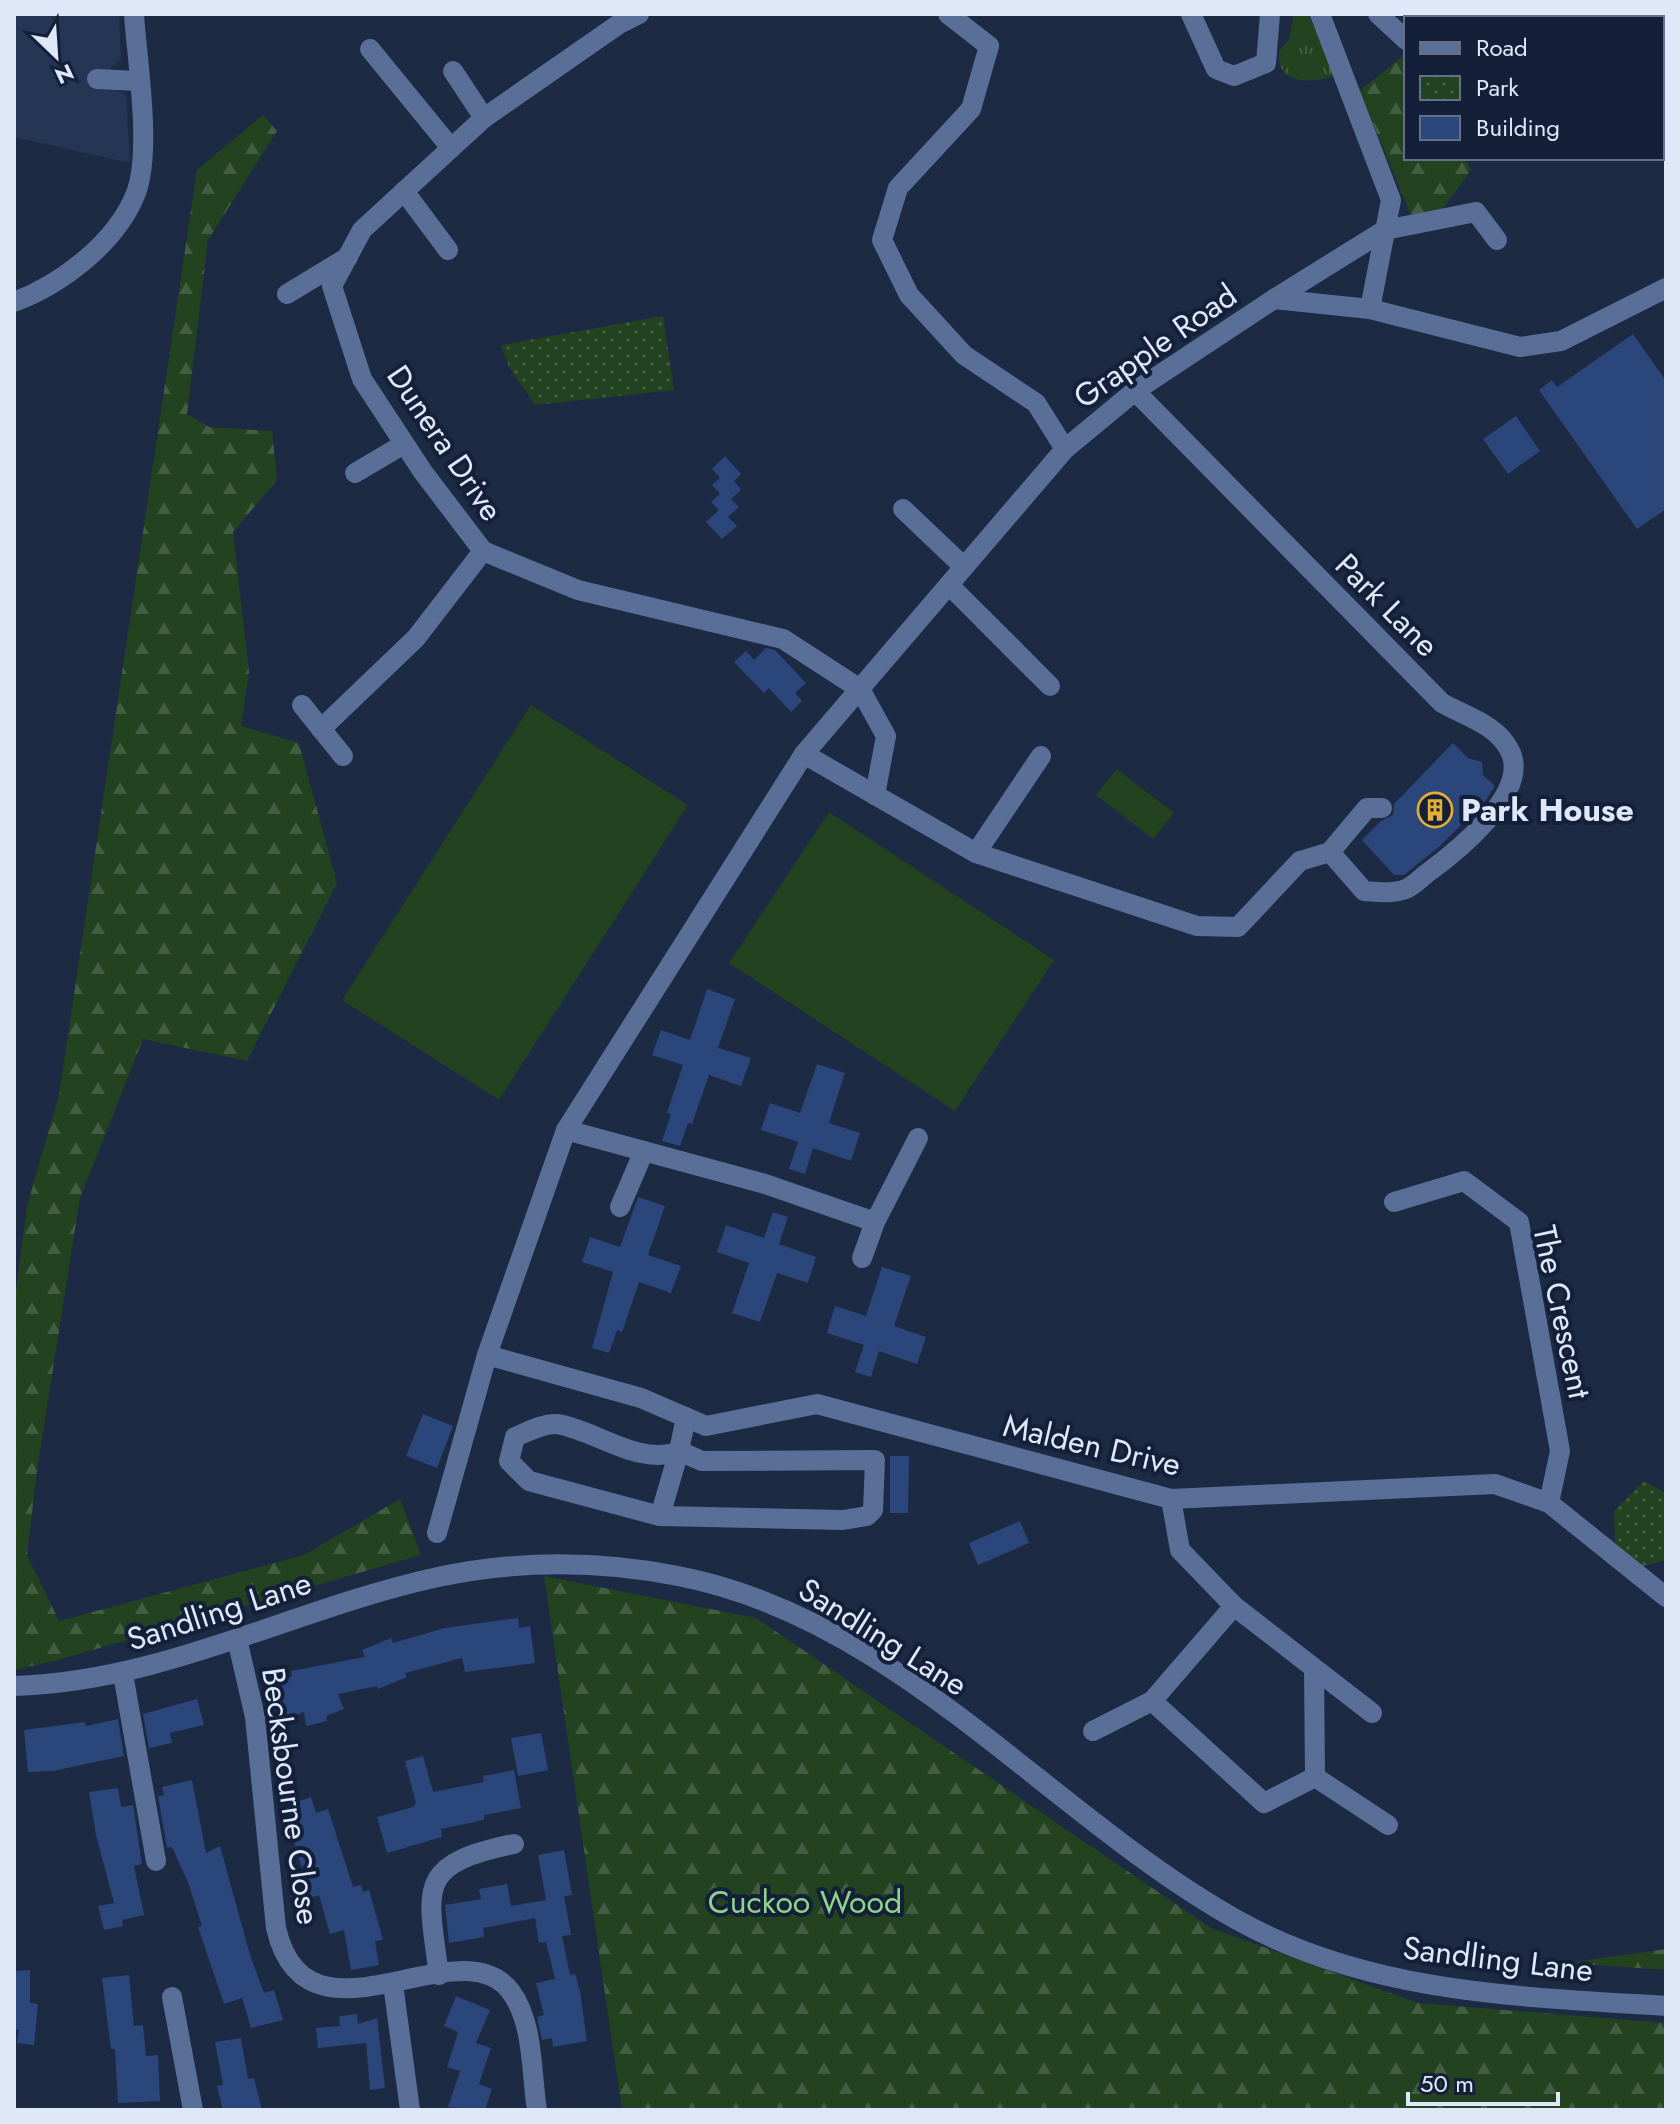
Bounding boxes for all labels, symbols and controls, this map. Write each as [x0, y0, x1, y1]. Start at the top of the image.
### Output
north arrow [16, 16, 96, 96]
legend [1404, 16, 1664, 160]
text: Road [1476, 30, 1528, 65]
text: N [50, 56, 79, 92]
text: Park [1476, 70, 1519, 105]
text: Building [1476, 110, 1560, 145]
street label: Grapple Road [1064, 273, 1246, 419]
street label: Dunera Drive [376, 356, 514, 530]
street label: Park Lane [1325, 543, 1449, 667]
place label: Park House [1461, 787, 1634, 833]
building icon: Park House [1416, 791, 1454, 829]
street label: The Crescent [1521, 1221, 1603, 1403]
street label: Malden Drive [999, 1402, 1185, 1488]
street label: Sandling Lane [121, 1560, 317, 1662]
street label: Sandling Lane [790, 1567, 976, 1707]
street label: Becksbourne Close [250, 1665, 332, 1927]
park label: Cuckoo Wood [708, 1879, 902, 1925]
street label: Sandling Lane [1400, 1925, 1596, 1993]
scale bar [1408, 2056, 1558, 2106]
text: 50 m [1420, 2066, 1474, 2101]

